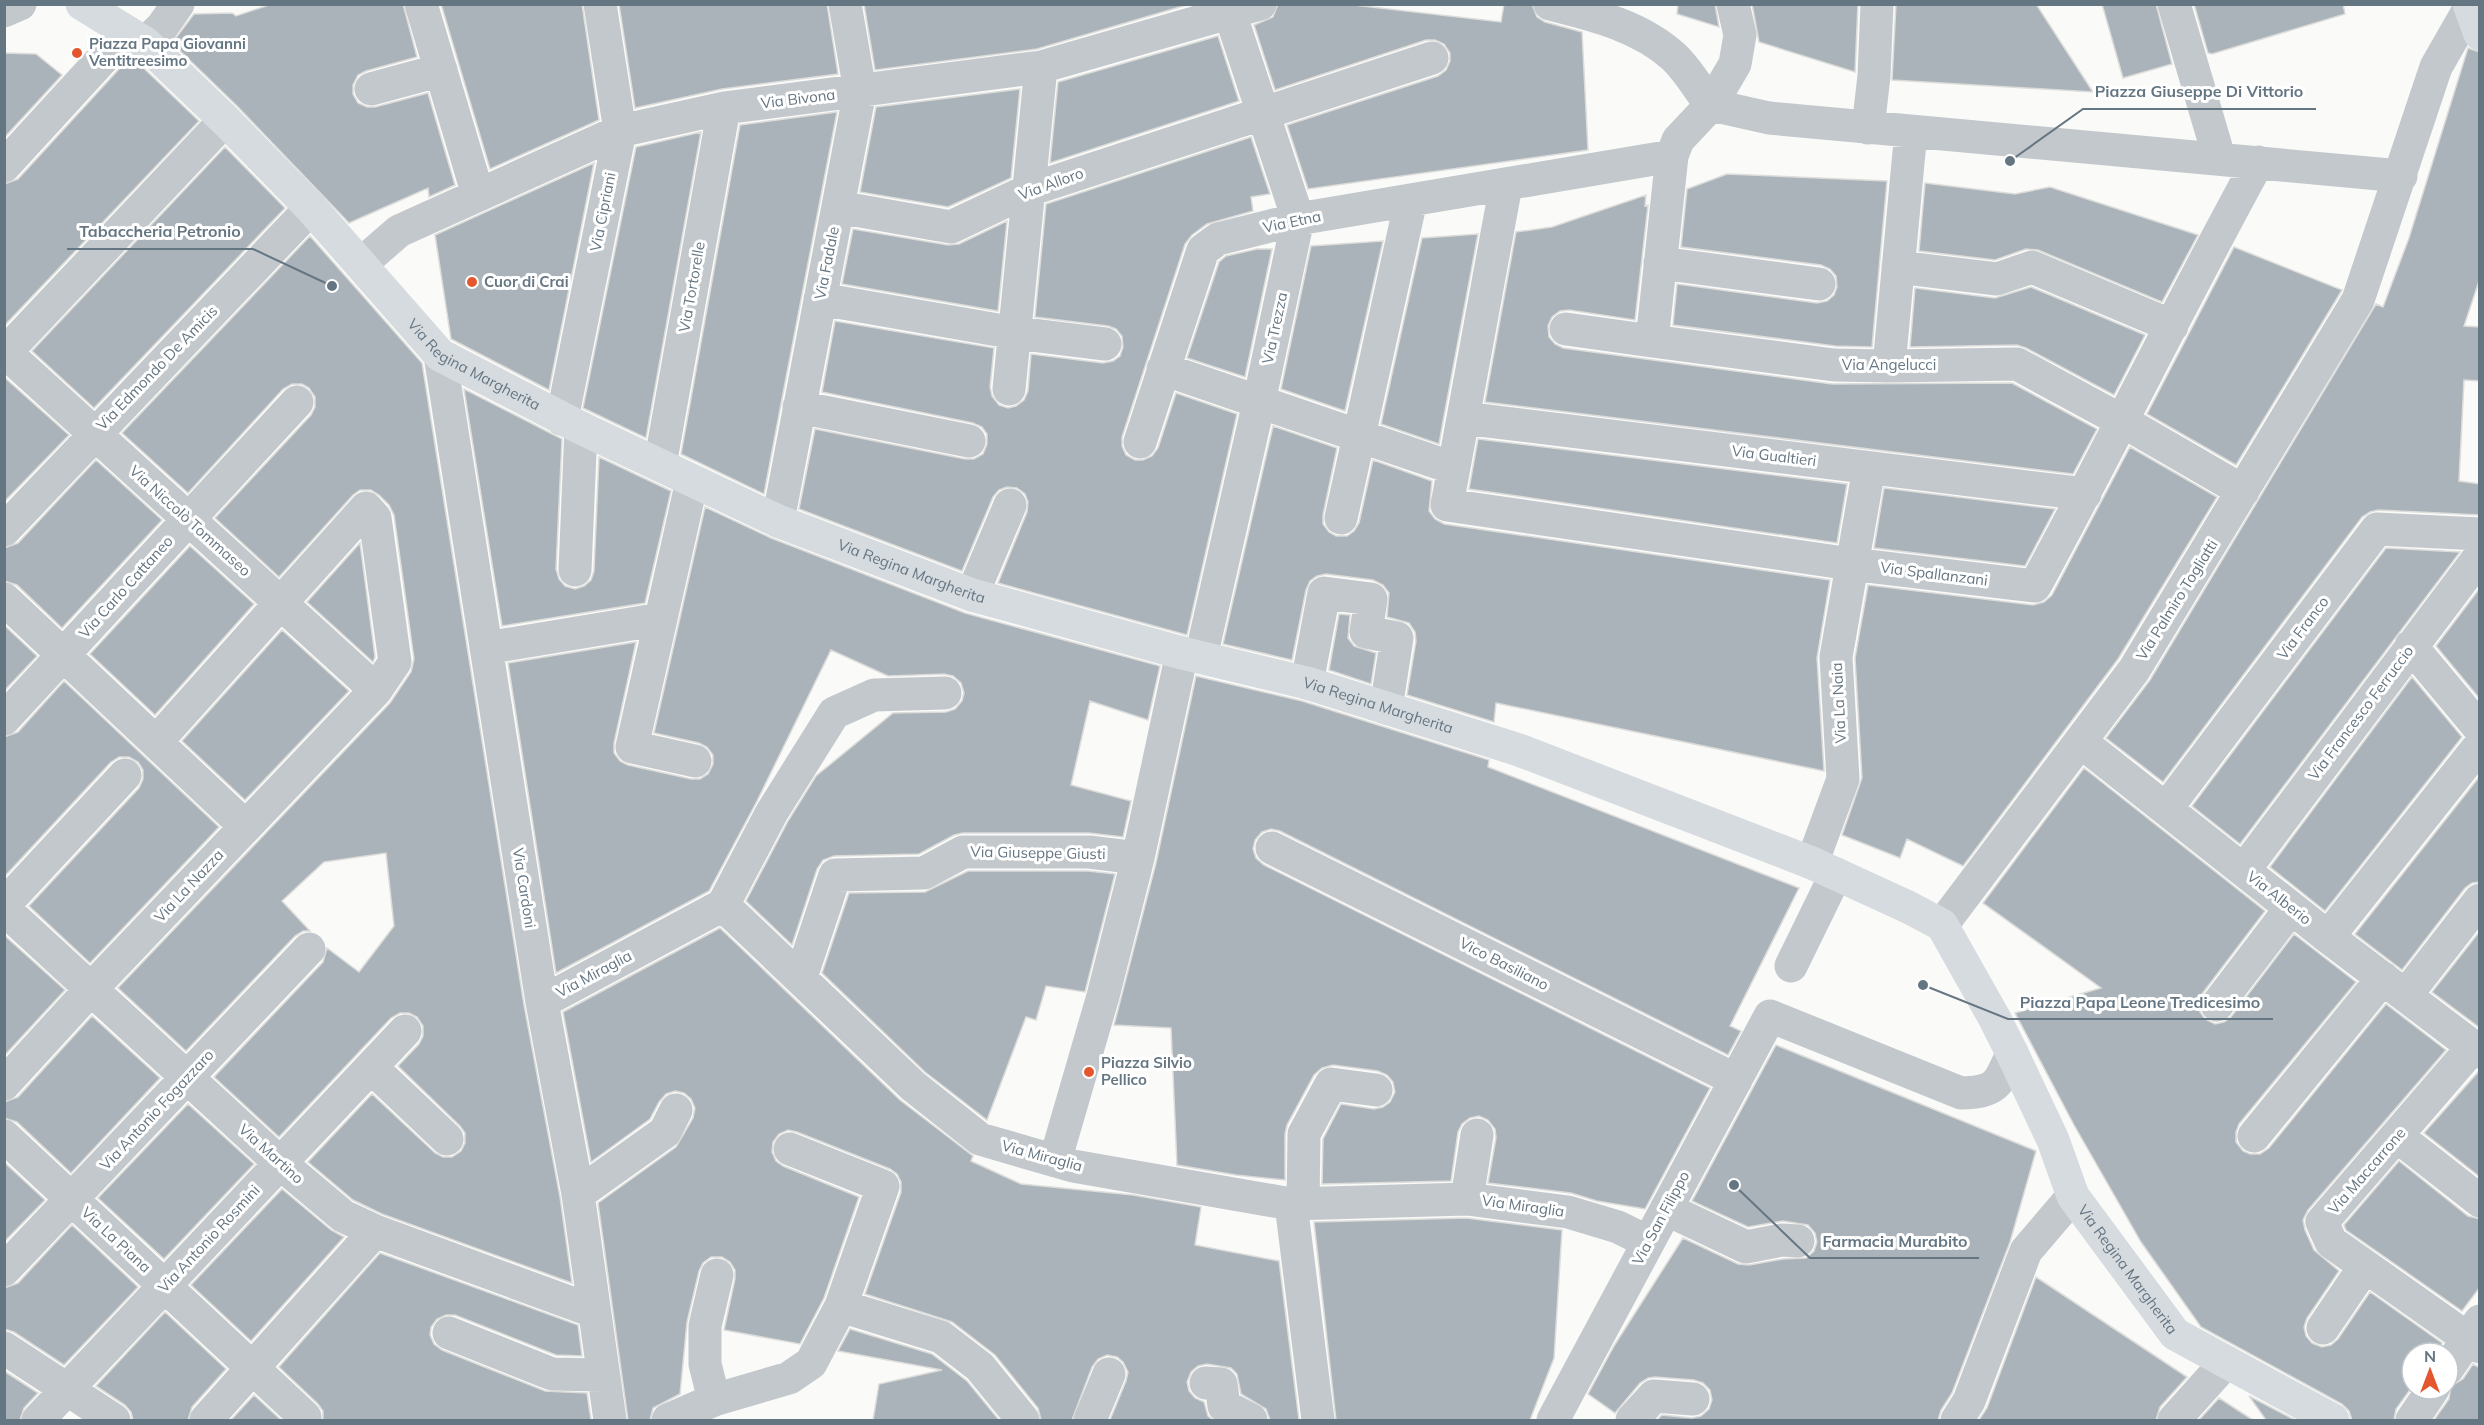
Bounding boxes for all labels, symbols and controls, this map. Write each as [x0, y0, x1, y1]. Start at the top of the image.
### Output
place label: Piazza Papa Giovanni Ventitreesimo [88, 34, 246, 70]
marker: Piazza Papa Giovanni Ventitreesimo [70, 46, 84, 60]
callout: Piazza Giuseppe Di Vittorio [2083, 75, 2316, 109]
text: Piazza Giuseppe Di Vittorio [2095, 81, 2303, 101]
street label: Via Bivona [760, 85, 836, 112]
street label: Via Alloro [1016, 163, 1086, 204]
street label: Via Cipriani [586, 171, 619, 253]
street label: Via Etna [1261, 206, 1323, 237]
callout: Tabaccheria Petronio [67, 215, 253, 249]
text: Tabaccheria Petronio [79, 221, 241, 241]
street label: Via Fadale [810, 225, 843, 301]
street label: Via Tortorelle [674, 240, 709, 334]
place label: Cuor di Crai [484, 272, 569, 291]
marker: Cuor di Crai [465, 275, 479, 289]
street label: Via Trezza [1258, 290, 1291, 365]
street label: Via Edmondo De Amicis [92, 301, 221, 434]
street label: Via Regina Margherita [404, 315, 544, 414]
street label: Via Angelucci [1842, 355, 1936, 374]
street label: Via Gualtieri [1731, 441, 1817, 470]
street label: Via Niccolò Tommaseo [126, 461, 255, 580]
street label: Via Carlo Cattaneo [75, 532, 177, 642]
street label: Via Regina Margherita [835, 535, 987, 607]
street label: Via Palmiro Togliatti [2132, 536, 2221, 664]
street label: Via Spallanzani [1879, 557, 1989, 590]
street label: Via Franco [2273, 592, 2333, 663]
street label: Via Francesco Ferruccio [2304, 642, 2417, 784]
street label: Via La Naia [1827, 662, 1850, 744]
street label: Via Regina Margherita [1301, 672, 1456, 738]
street label: Via Giuseppe Giusti [970, 842, 1106, 863]
street label: Via La Nazza [150, 845, 227, 926]
street label: Via Cardoni [509, 846, 540, 930]
street label: Via Alberio [2243, 867, 2315, 929]
street label: Vico Basiliano [1456, 933, 1552, 994]
street label: Via Miraglia [553, 946, 635, 1001]
callout: Piazza Papa Leone Tredicesimo [2008, 985, 2273, 1019]
text: Piazza Papa Leone Tredicesimo [2020, 992, 2260, 1012]
street label: Via Antonio Fogazzaro [96, 1045, 218, 1174]
place label: Piazza Silvio Pellico [1101, 1053, 1192, 1089]
marker: Piazza Silvio Pellico [1082, 1065, 1096, 1079]
street label: Via Martino [235, 1120, 308, 1188]
street label: Via Maccarrone [2324, 1123, 2409, 1218]
street label: Via Miraglia [1000, 1136, 1085, 1175]
street label: Via San Filippo [1628, 1168, 1693, 1268]
street label: Via Antonio Rosmini [154, 1181, 264, 1297]
street label: Via Miraglia [1481, 1190, 1565, 1221]
street label: Via Regina Margherita [2074, 1201, 2182, 1338]
street label: Via La Piana [78, 1203, 155, 1277]
callout: Farmacia Murabito [1810, 1224, 1979, 1258]
text: Farmacia Murabito [1822, 1231, 1968, 1251]
north arrow [2400, 1341, 2460, 1401]
text: N [2424, 1346, 2436, 1366]

